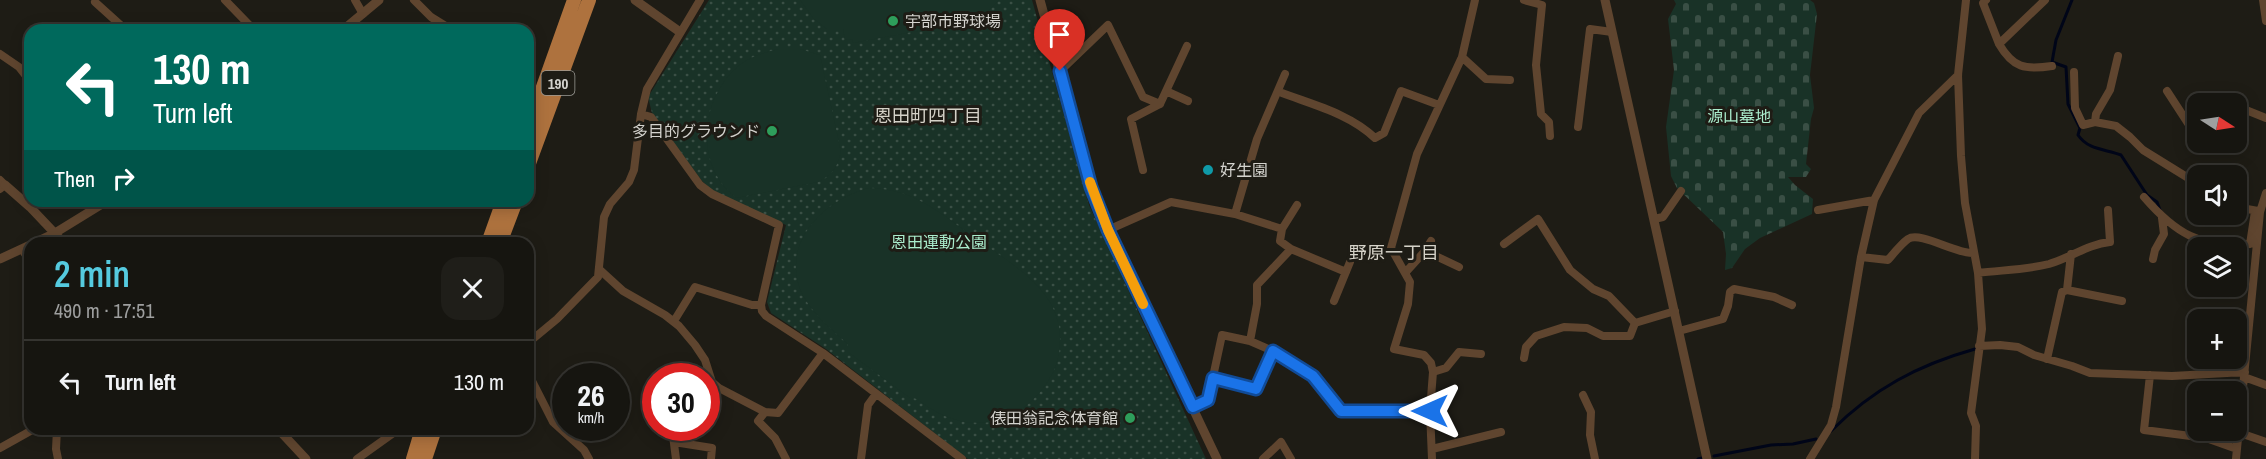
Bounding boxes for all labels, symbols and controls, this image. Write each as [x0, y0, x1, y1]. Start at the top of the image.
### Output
pin [1034, 9, 1085, 71]
place label: 宇部市野球場 [905, 10, 1001, 32]
marker: 宇部市野球場 [886, 14, 900, 28]
icon: arrive [1043, 18, 1076, 51]
text: 130 m [153, 41, 251, 97]
icon: left [54, 48, 132, 126]
road number: 190 [542, 71, 574, 95]
north arrow [2187, 93, 2247, 153]
map controls [2187, 93, 2247, 441]
text: Turn left [153, 95, 232, 131]
district label: 恩田町四丁目 [874, 103, 982, 128]
park label: 源山墓地 [1707, 105, 1771, 127]
place label: 多目的グラウンド [632, 120, 760, 142]
marker: 多目的グラウンド [765, 124, 779, 138]
place label: 好生園 [1220, 159, 1268, 181]
icon: right [107, 162, 140, 195]
marker: 好生園 [1201, 163, 1215, 177]
text: Then [54, 164, 95, 194]
button: sound [2187, 165, 2247, 225]
park label: 恩田運動公園 [891, 231, 987, 253]
button: layers [2187, 237, 2247, 297]
district label: 野原一丁目 [1349, 240, 1439, 265]
text: 2 min [54, 250, 130, 298]
button: close [441, 257, 504, 320]
text: 490 m · 17:51 [54, 297, 154, 324]
button: + [2187, 309, 2247, 369]
speed limit sign: 30 [642, 363, 720, 441]
icon: left [54, 366, 87, 399]
text: Turn left [105, 367, 176, 397]
text: 130 m [454, 367, 504, 397]
text: 26 [577, 375, 605, 415]
position arrow [1398, 379, 1462, 443]
button: − [2187, 381, 2247, 441]
text: km/h [578, 407, 604, 428]
place label: 俵田翁記念体育館 [990, 407, 1118, 429]
marker: 俵田翁記念体育館 [1123, 411, 1137, 425]

